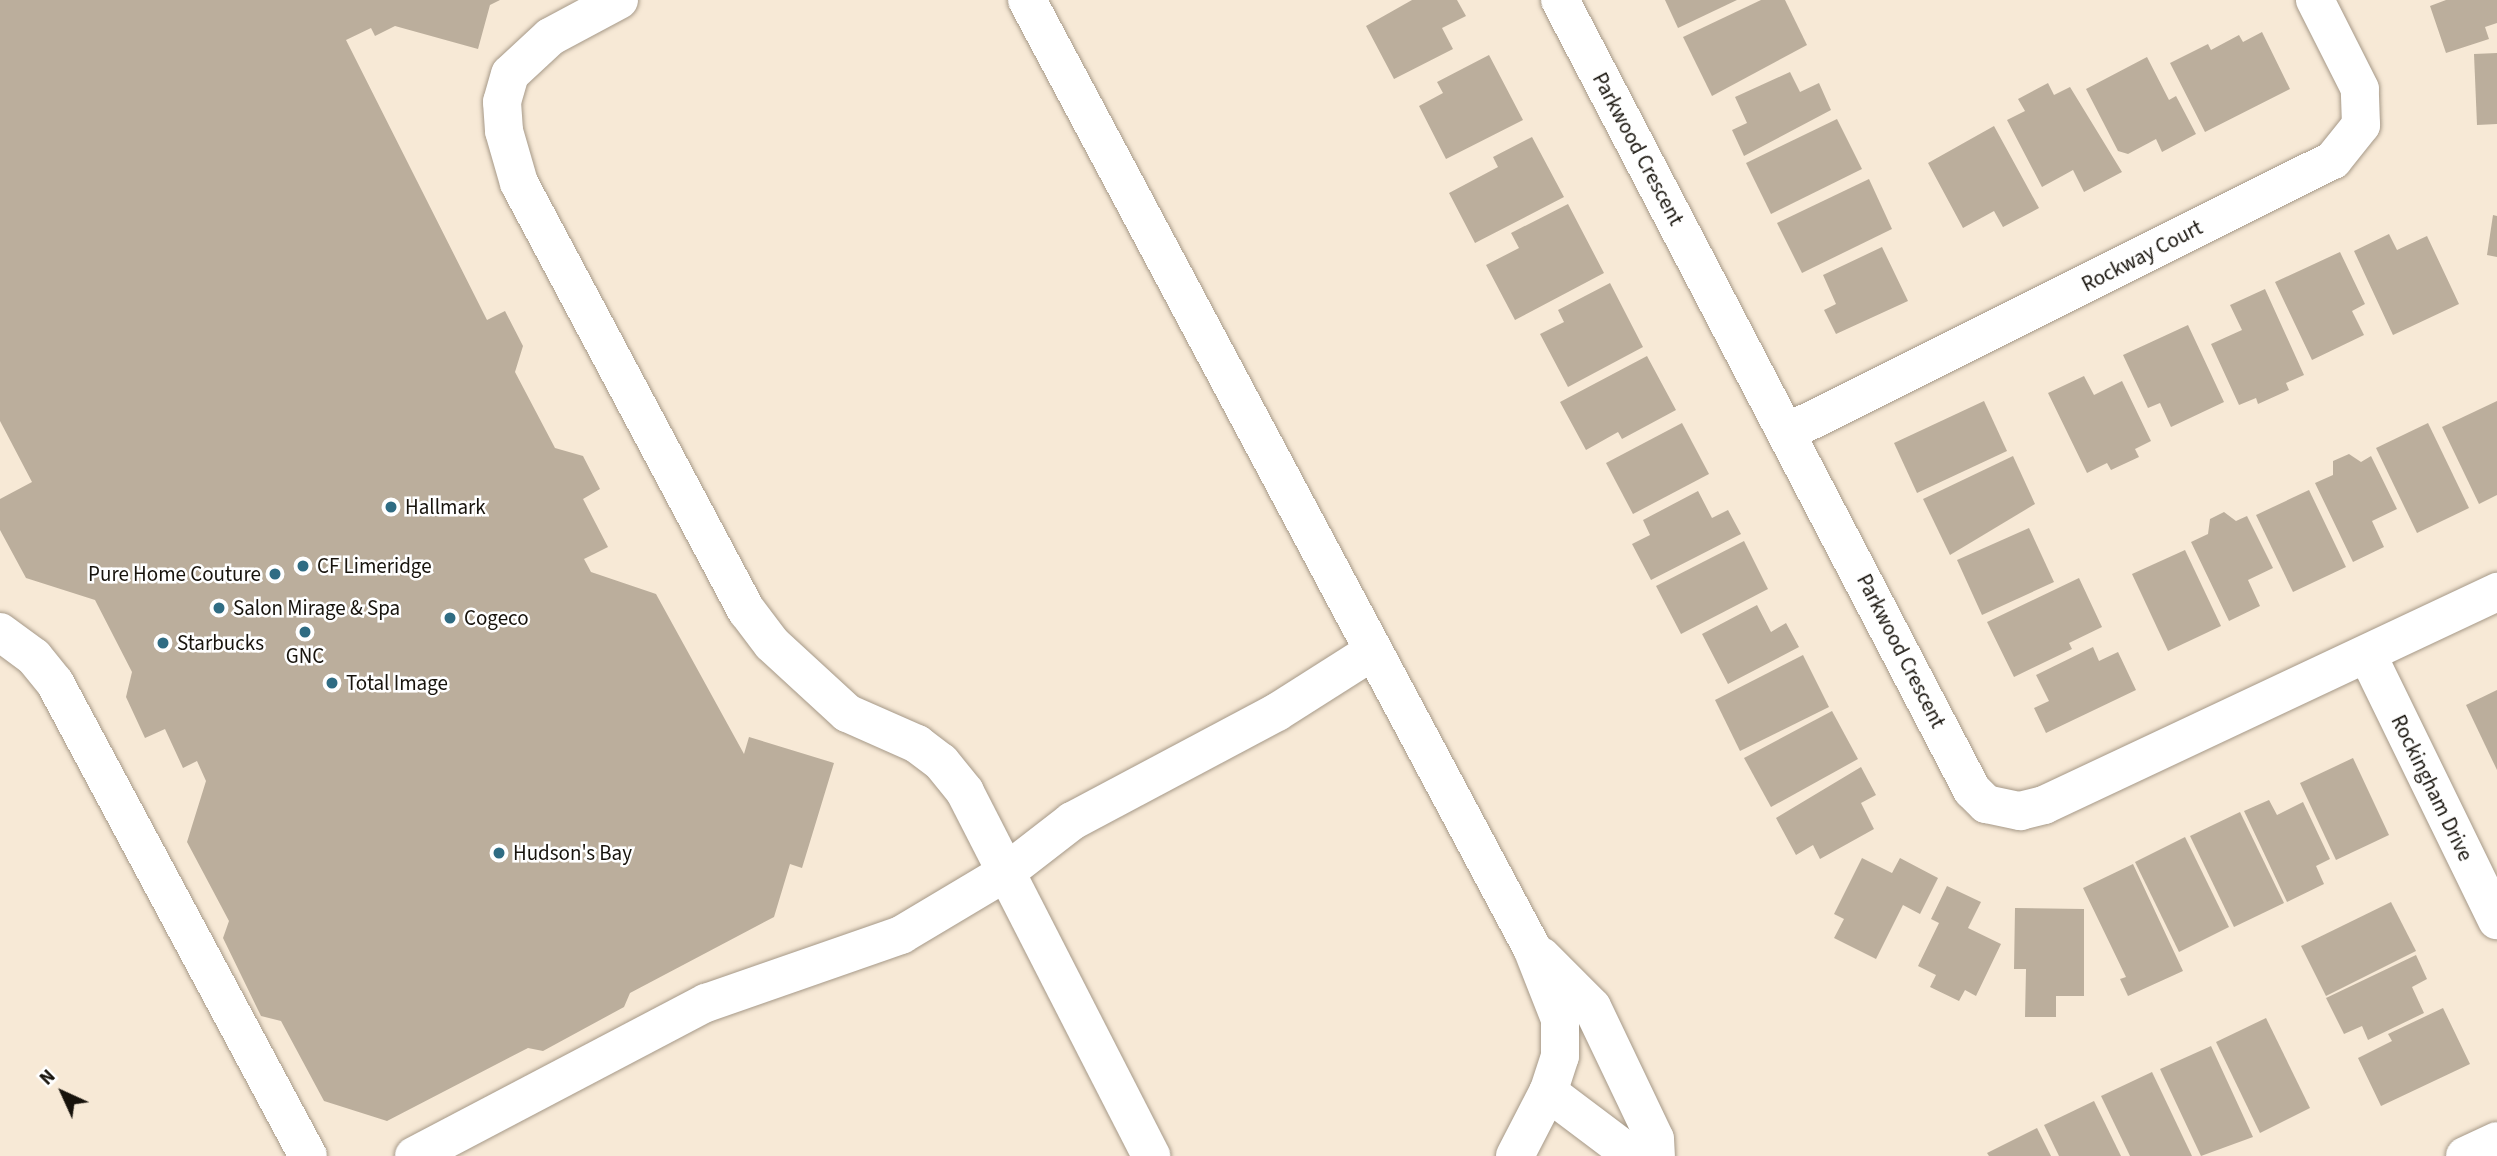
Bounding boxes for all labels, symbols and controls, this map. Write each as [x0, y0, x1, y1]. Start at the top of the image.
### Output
street label: Parkwood Crescent [1587, 68, 1689, 230]
street label: Rockway Court [2078, 215, 2206, 297]
place label: Hallmark [405, 494, 486, 520]
marker: Hallmark [383, 499, 399, 515]
place label: CF Limeridge [317, 553, 432, 579]
marker: CF Limeridge [295, 558, 311, 574]
place label: Pure Home Couture [88, 561, 261, 587]
marker: Pure Home Couture [267, 566, 283, 582]
street label: Parkwood Crescent [1851, 570, 1951, 732]
place label: Salon Mirage & Spa [233, 595, 400, 621]
marker: Salon Mirage & Spa [211, 600, 227, 616]
place label: Cogeco [464, 605, 529, 631]
marker: Cogeco [442, 610, 458, 626]
marker: GNC [297, 624, 313, 640]
place label: Starbucks [177, 630, 264, 656]
marker: Starbucks [155, 635, 171, 651]
place label: GNC [286, 643, 324, 669]
place label: Total Image [346, 670, 448, 696]
marker: Total Image [324, 675, 340, 691]
street label: Rockingham Drive [2386, 711, 2478, 865]
place label: Hudson's Bay [513, 840, 632, 866]
marker: Hudson's Bay [491, 845, 507, 861]
north arrow [28, 1058, 98, 1128]
text: N [34, 1064, 62, 1092]

